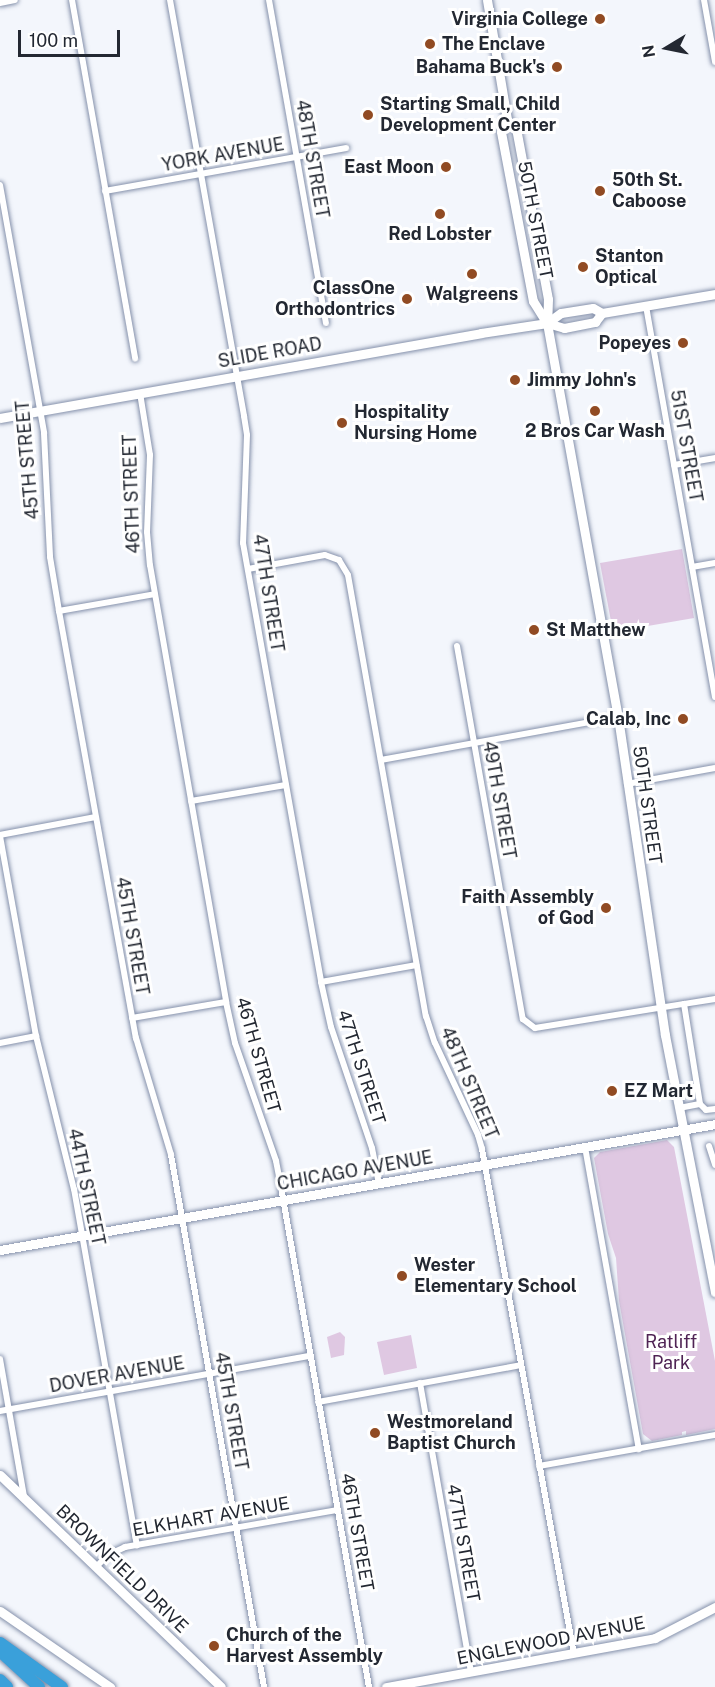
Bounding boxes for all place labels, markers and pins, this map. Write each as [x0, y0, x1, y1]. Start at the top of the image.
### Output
place label: Virginia College [451, 8, 588, 30]
marker: Virginia College [593, 12, 607, 26]
place label: The Enclave [442, 33, 545, 55]
marker: The Enclave [423, 37, 437, 51]
place label: Bahama Buck's [416, 56, 545, 78]
marker: Bahama Buck's [550, 60, 564, 74]
place label: Starting Small, Child Development Center [380, 94, 560, 136]
marker: Starting Small, Child Development Center [361, 108, 375, 122]
place label: East Moon [344, 156, 434, 178]
marker: East Moon [439, 160, 453, 174]
place label: 50th St. Caboose [612, 170, 686, 213]
marker: 50th St. Caboose [593, 184, 607, 198]
marker: Red Lobster [433, 207, 447, 221]
place label: Red Lobster [388, 223, 492, 245]
place label: Stanton Optical [595, 246, 663, 288]
marker: Stanton Optical [576, 260, 590, 274]
marker: Walgreens [465, 267, 479, 281]
place label: ClassOne Orthodontrics [275, 278, 395, 320]
place label: Walgreens [426, 283, 518, 305]
marker: ClassOne Orthodontrics [400, 292, 414, 306]
place label: Popeyes [598, 332, 671, 354]
marker: Popeyes [676, 336, 690, 350]
place label: Jimmy John's [527, 369, 636, 391]
marker: Jimmy John's [508, 373, 522, 387]
place label: Hospitality Nursing Home [354, 402, 477, 444]
marker: 2 Bros Car Wash [588, 404, 602, 418]
marker: Hospitality Nursing Home [335, 416, 349, 430]
place label: 2 Bros Car Wash [525, 420, 665, 442]
place label: St Matthew [546, 619, 645, 641]
marker: St Matthew [527, 623, 541, 637]
place label: Calab, Inc [586, 708, 671, 730]
marker: Calab, Inc [676, 712, 690, 726]
place label: Faith Assembly of God [461, 887, 594, 930]
marker: Faith Assembly of God [599, 901, 613, 915]
place label: EZ Mart [624, 1080, 693, 1102]
marker: EZ Mart [605, 1084, 619, 1098]
place label: Wester Elementary School [414, 1255, 577, 1298]
marker: Wester Elementary School [395, 1269, 409, 1283]
place label: Westmoreland Baptist Church [387, 1412, 516, 1454]
marker: Westmoreland Baptist Church [368, 1426, 382, 1440]
place label: Church of the Harvest Assembly [226, 1625, 383, 1668]
marker: Church of the Harvest Assembly [207, 1639, 221, 1653]

